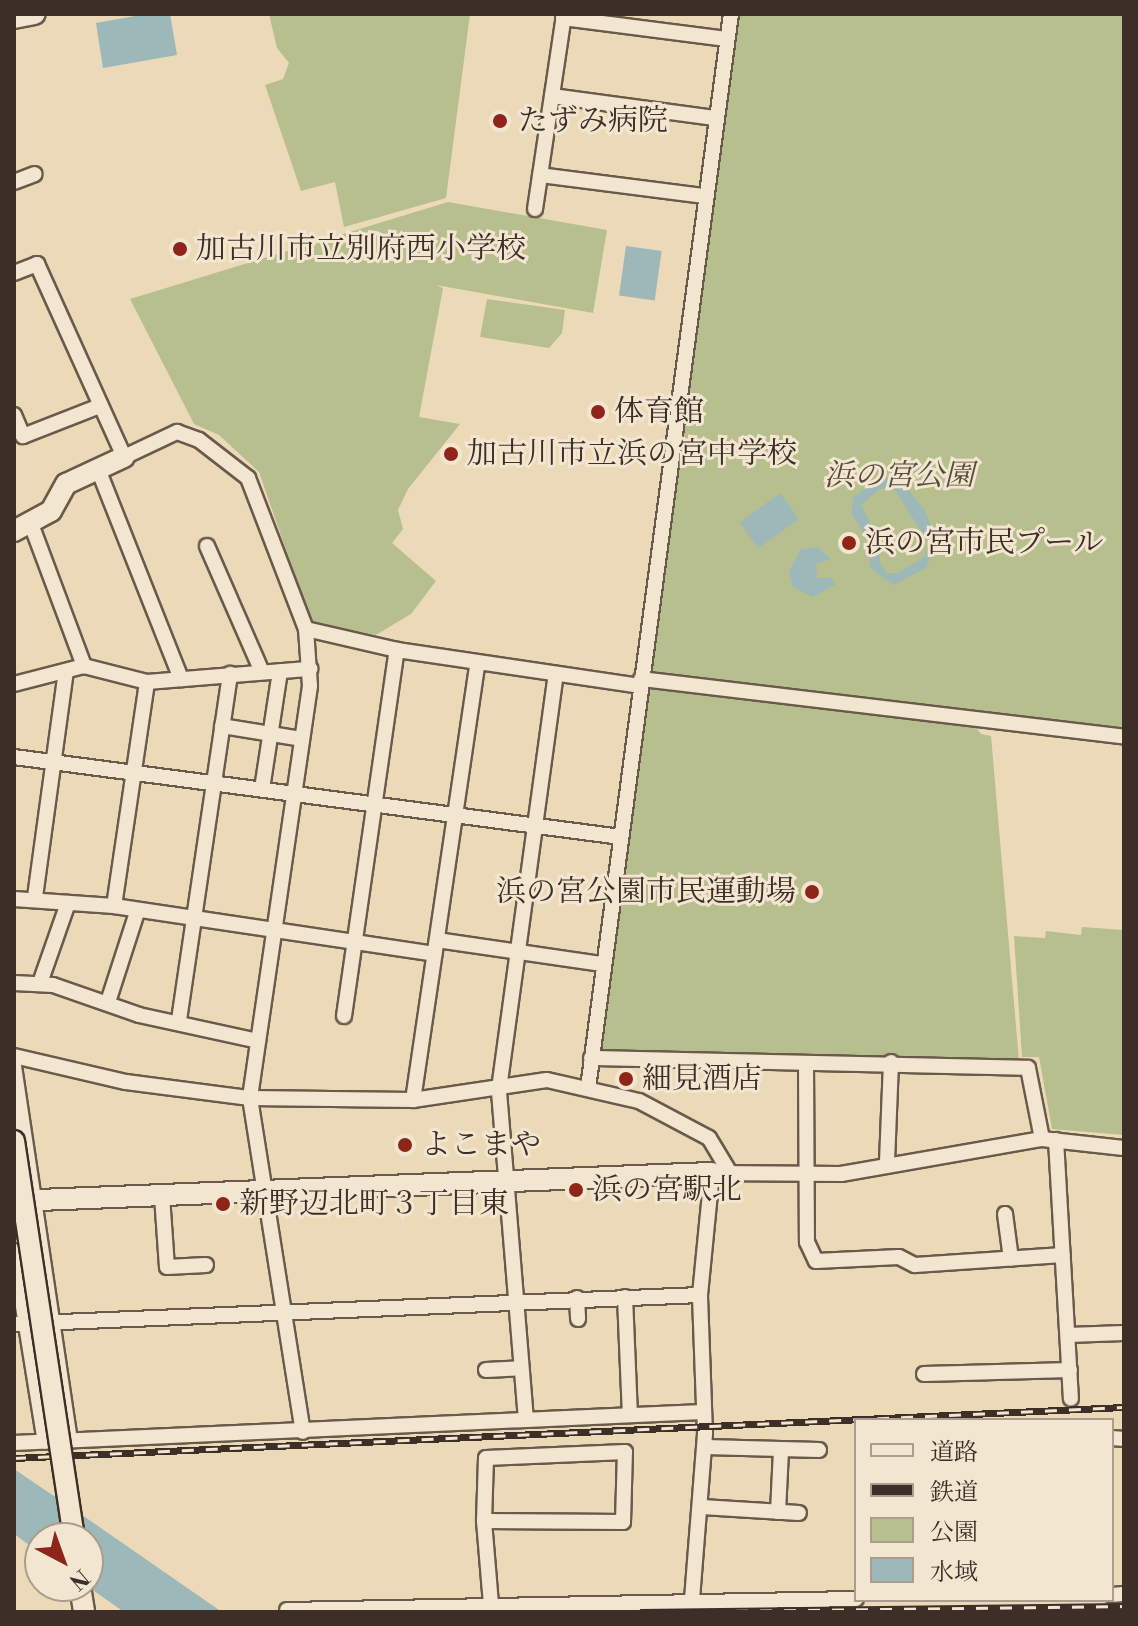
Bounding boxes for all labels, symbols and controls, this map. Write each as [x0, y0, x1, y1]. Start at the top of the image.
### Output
place label: たずみ病院 [518, 103, 668, 139]
marker: たずみ病院 [489, 110, 511, 132]
place label: 加古川市立別府西小学校 [196, 231, 526, 267]
marker: 加古川市立別府西小学校 [171, 240, 189, 258]
place label: 体育館 [614, 394, 704, 430]
marker: 体育館 [589, 403, 607, 421]
place label: 加古川市立浜の宮中学校 [467, 436, 797, 472]
marker: 加古川市立浜の宮中学校 [442, 445, 460, 463]
park label: 浜の宮公園 [824, 458, 974, 494]
place label: 浜の宮市民プール [865, 525, 1104, 561]
marker: 浜の宮市民プール [840, 534, 858, 552]
place label: 浜の宮公園市民運動場 [496, 874, 796, 910]
marker: 浜の宮公園市民運動場 [803, 883, 821, 901]
place label: 細見酒店 [642, 1061, 762, 1097]
marker: 細見酒店 [617, 1070, 635, 1088]
place label: よこまや [421, 1127, 541, 1163]
marker: よこまや [396, 1136, 414, 1154]
place label: 浜の宮駅北 [592, 1172, 742, 1208]
marker: 浜の宮駅北 [567, 1181, 585, 1199]
place label: 新野辺北町３丁目東 [239, 1186, 509, 1222]
marker: 新野辺北町３丁目東 [214, 1195, 232, 1213]
legend [854, 1418, 1114, 1602]
text: 道路 [930, 1438, 978, 1468]
text: 鉄道 [930, 1478, 978, 1508]
text: 公園 [930, 1518, 978, 1548]
north arrow [24, 1522, 104, 1602]
text: 水域 [930, 1558, 978, 1588]
text: N [63, 1563, 94, 1595]

